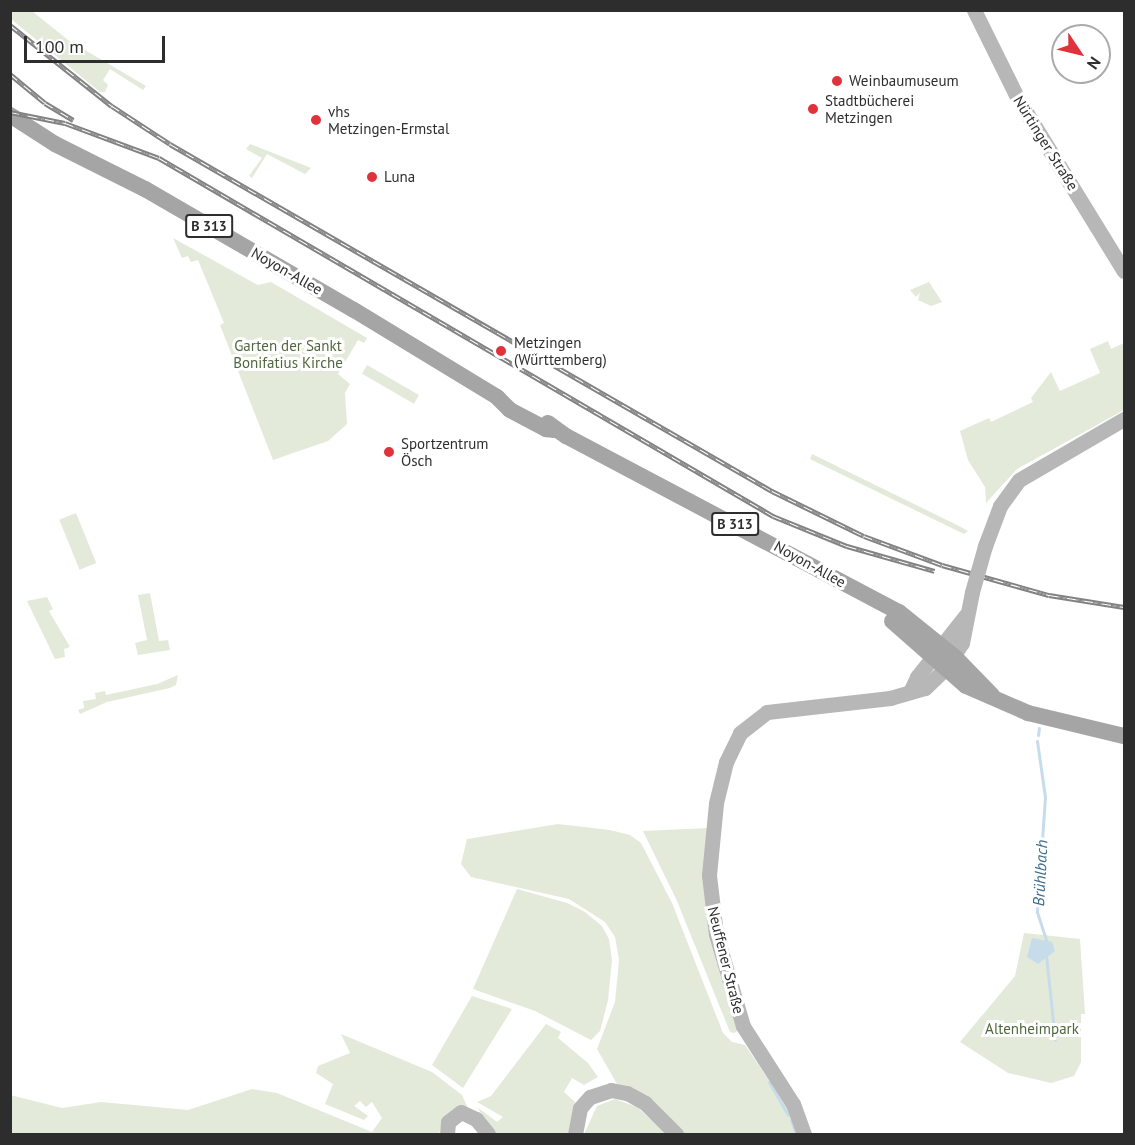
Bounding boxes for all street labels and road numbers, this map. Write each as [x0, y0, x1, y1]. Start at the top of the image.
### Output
street label: Nürtinger Straße [1010, 92, 1082, 194]
road number: B 313 [185, 215, 233, 237]
street label: Noyon-Allee [248, 243, 326, 299]
road number: B 313 [711, 513, 759, 535]
street label: Noyon-Allee [771, 537, 849, 591]
street label: Neuffener Straße [704, 905, 748, 1015]

